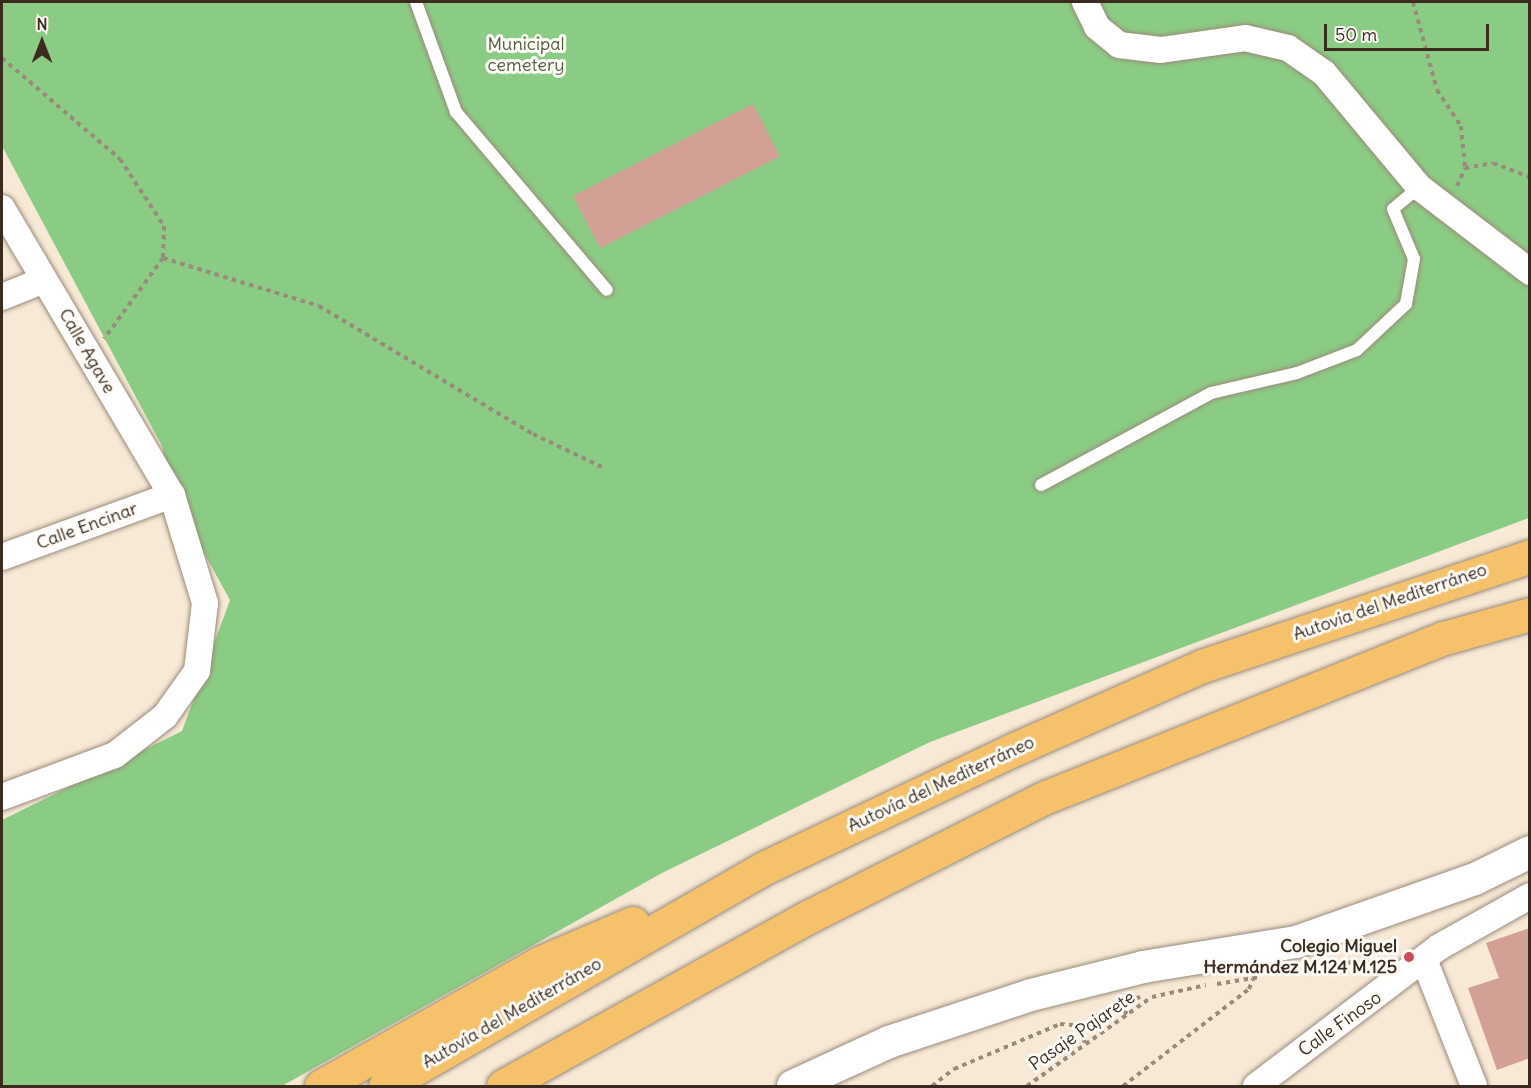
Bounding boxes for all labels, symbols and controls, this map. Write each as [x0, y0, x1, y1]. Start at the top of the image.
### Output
north arrow [12, 12, 72, 72]
scale bar [1327, 12, 1492, 50]
text: N [36, 14, 48, 34]
text: 50 m [1335, 23, 1377, 46]
park label: Municipal cemetery [487, 34, 565, 76]
street label: Calle Agave [54, 305, 120, 397]
street label: Calle Encinar [33, 498, 141, 554]
street label: Autovía del Mediterráneo [1290, 559, 1490, 645]
street label: Autovía del Mediterráneo [844, 731, 1038, 837]
place label: Colegio Miguel Hermández M.124 M.125 [1204, 936, 1397, 978]
marker: Colegio Miguel Hermández M.124 M.125 [1402, 950, 1416, 964]
street label: Autovía del Mediterráneo [419, 953, 605, 1073]
street label: Pasaje Pajarete [1025, 987, 1139, 1075]
street label: Calle Finoso [1294, 987, 1386, 1061]

